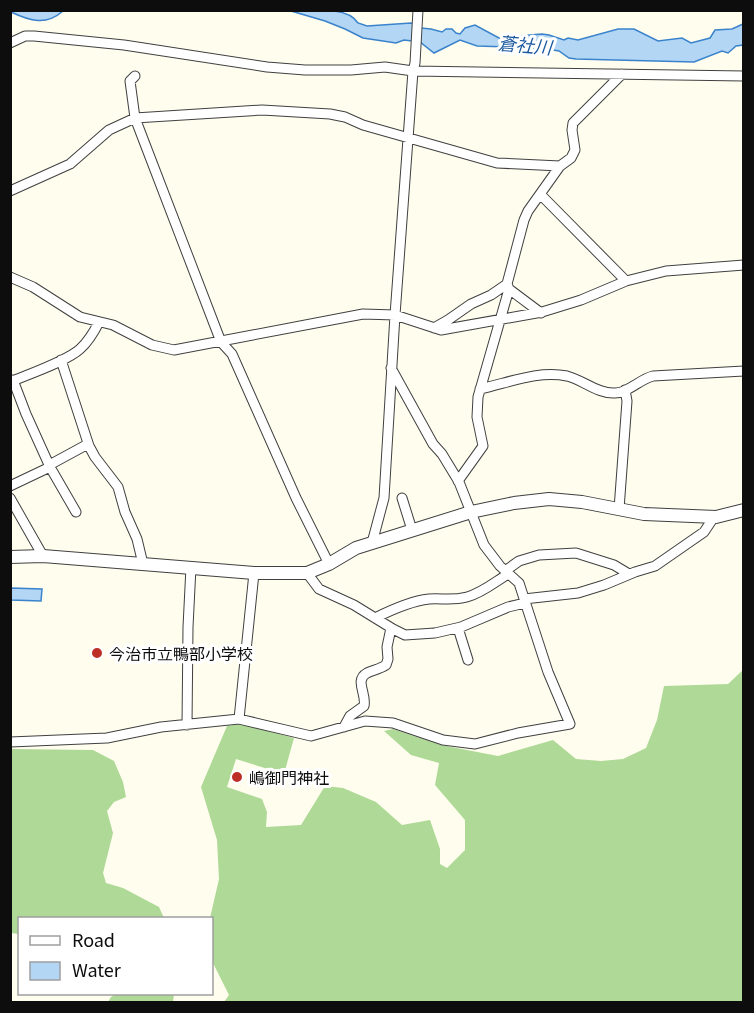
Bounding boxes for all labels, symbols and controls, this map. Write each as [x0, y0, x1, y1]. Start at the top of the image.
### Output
water label: 蒼社川 [497, 29, 555, 59]
place label: 今治市立鴨部小学校 [109, 641, 253, 665]
marker: 今治市立鴨部小学校 [90, 646, 104, 660]
place label: 嶋御門神社 [249, 765, 329, 789]
marker: 嶋御門神社 [230, 770, 244, 784]
legend [18, 917, 213, 995]
text: Road [72, 926, 115, 952]
text: Water [72, 956, 122, 982]

